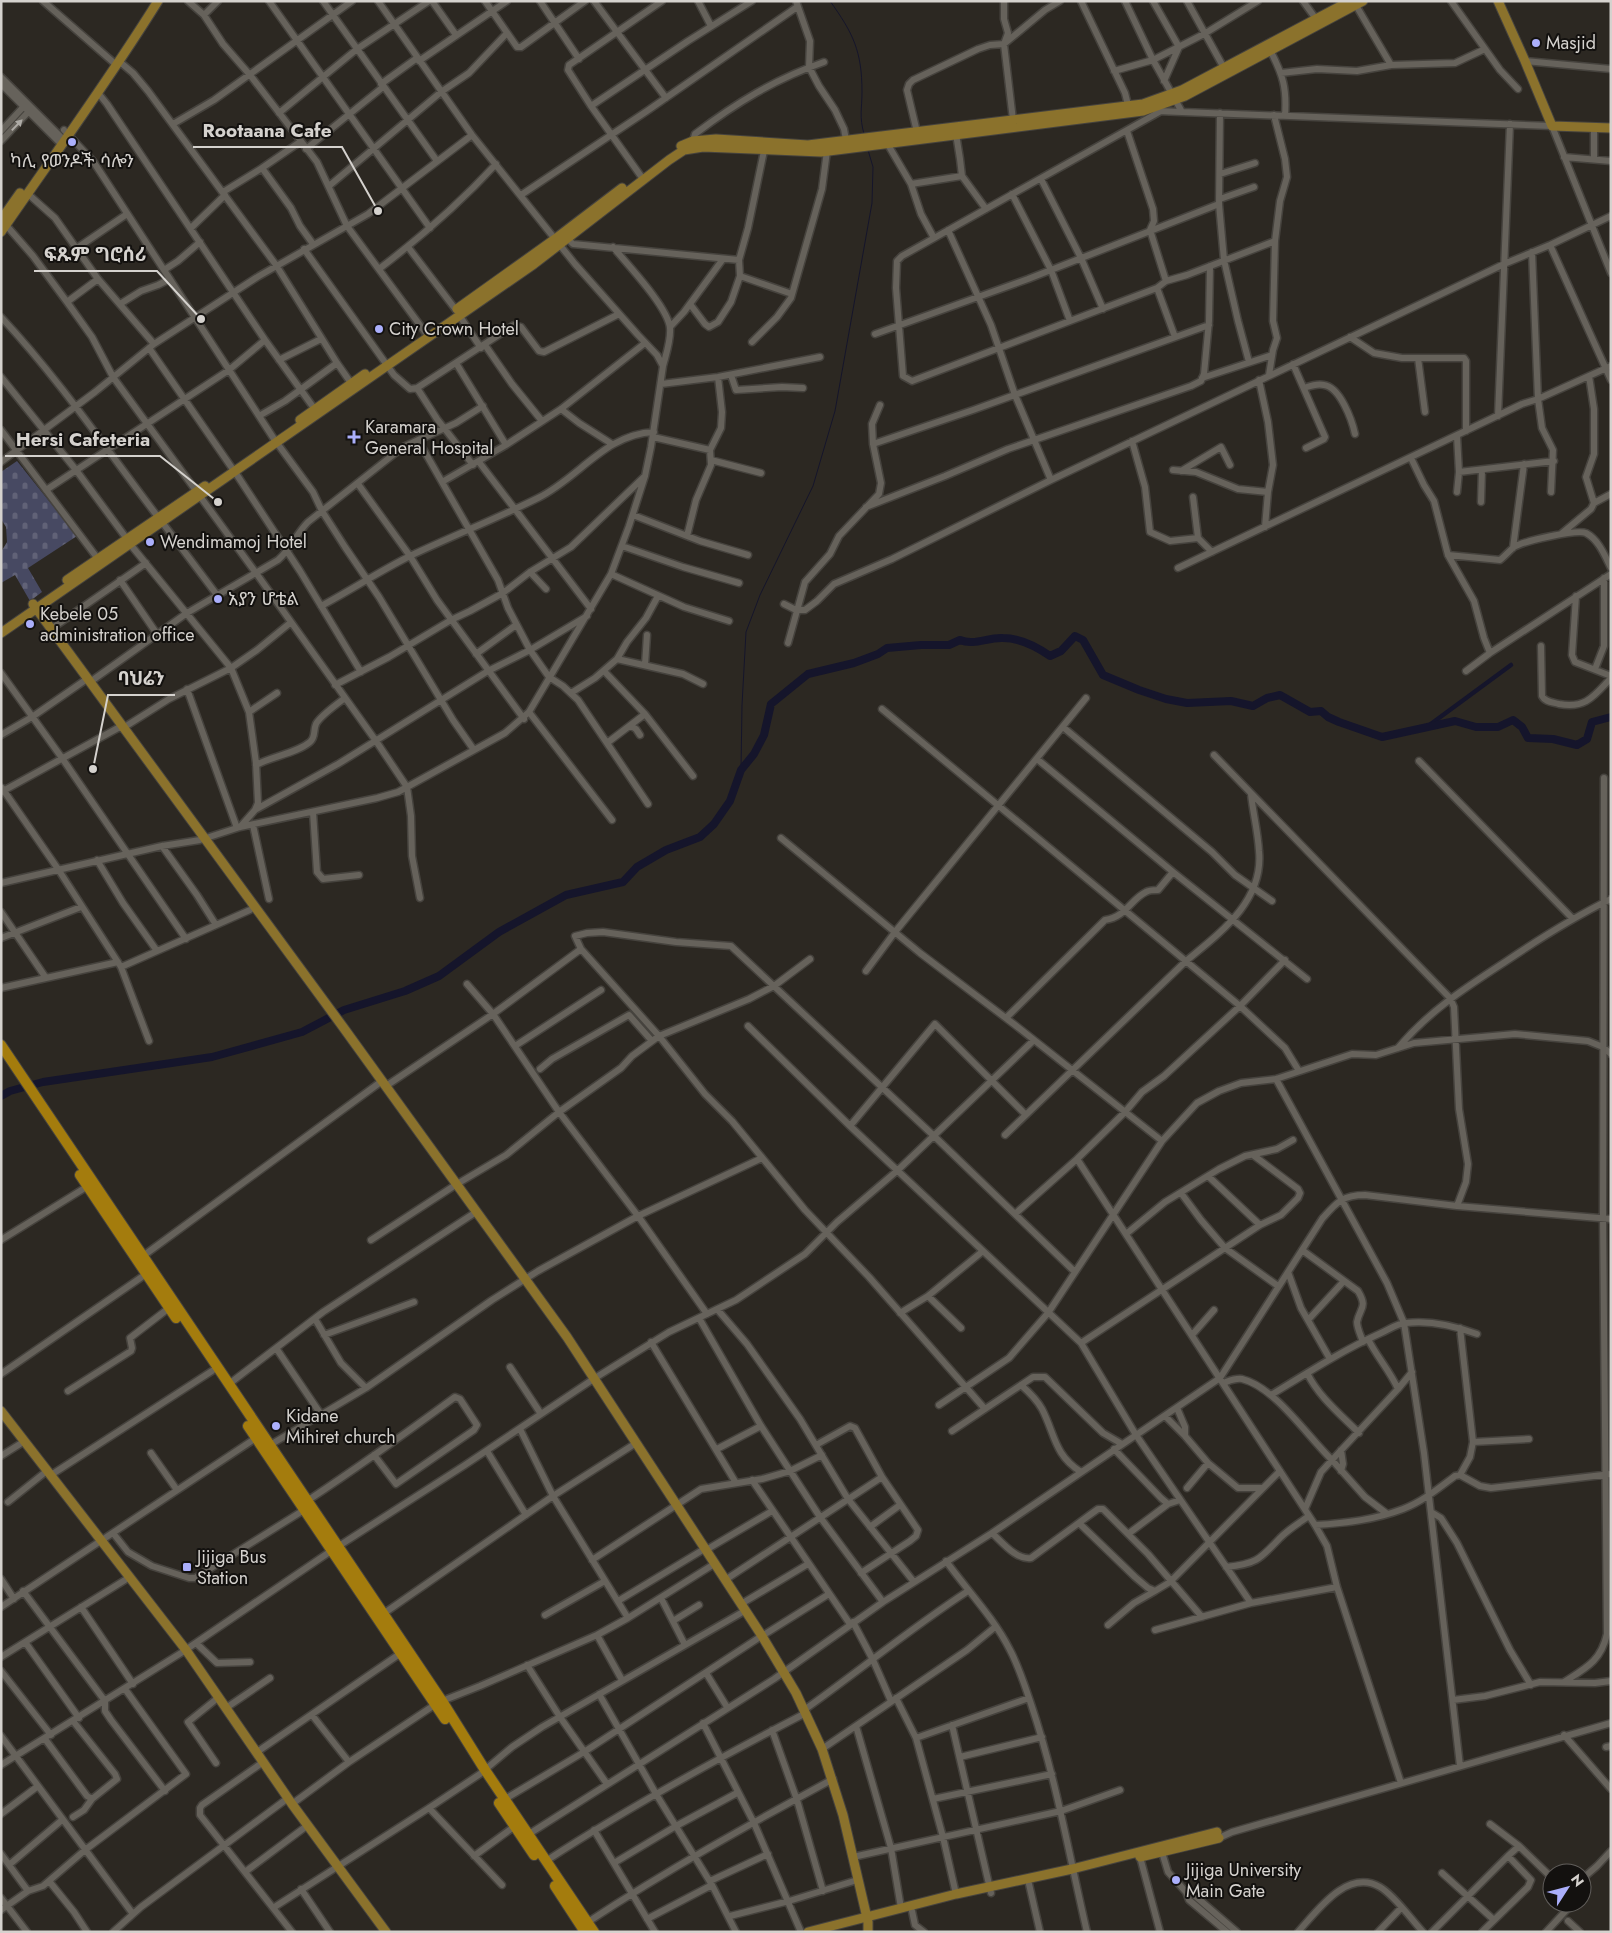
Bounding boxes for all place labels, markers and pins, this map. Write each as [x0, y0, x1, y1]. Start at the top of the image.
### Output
place label: Masjid [1546, 30, 1596, 56]
marker: Masjid [1530, 37, 1542, 49]
callout: Rootaana Cafe [193, 113, 342, 147]
marker: ካሊ የወንዶች ሳሎን [66, 136, 78, 148]
place label: ካሊ የወንዶች ሳሎን [10, 148, 134, 174]
callout: ፍጹም ግሮሰሪ [34, 237, 157, 271]
place label: City Crown Hotel [389, 316, 519, 342]
marker: City Crown Hotel [373, 323, 385, 335]
place label: Karamara General Hospital [365, 414, 493, 461]
callout: Hersi Cafeteria [5, 422, 160, 456]
marker: Karamara General Hospital [347, 430, 361, 444]
place label: Wendimamoj Hotel [160, 529, 307, 555]
marker: Wendimamoj Hotel [144, 536, 156, 548]
place label: አያን ሆቴል [228, 586, 299, 612]
marker: አያን ሆቴል [212, 593, 224, 605]
place label: Kebele 05 administration office [40, 601, 195, 648]
marker: Kebele 05 administration office [24, 618, 36, 630]
callout: ባህሬን [108, 661, 175, 695]
place label: Kidane Mihiret church [286, 1403, 396, 1450]
marker: Kidane Mihiret church [270, 1420, 282, 1432]
place label: Jijiga Bus Station [195, 1544, 266, 1591]
marker: Jijiga Bus Station [181, 1561, 193, 1573]
place label: Jijiga University Main Gate [1184, 1857, 1301, 1904]
marker: Jijiga University Main Gate [1170, 1874, 1182, 1886]

